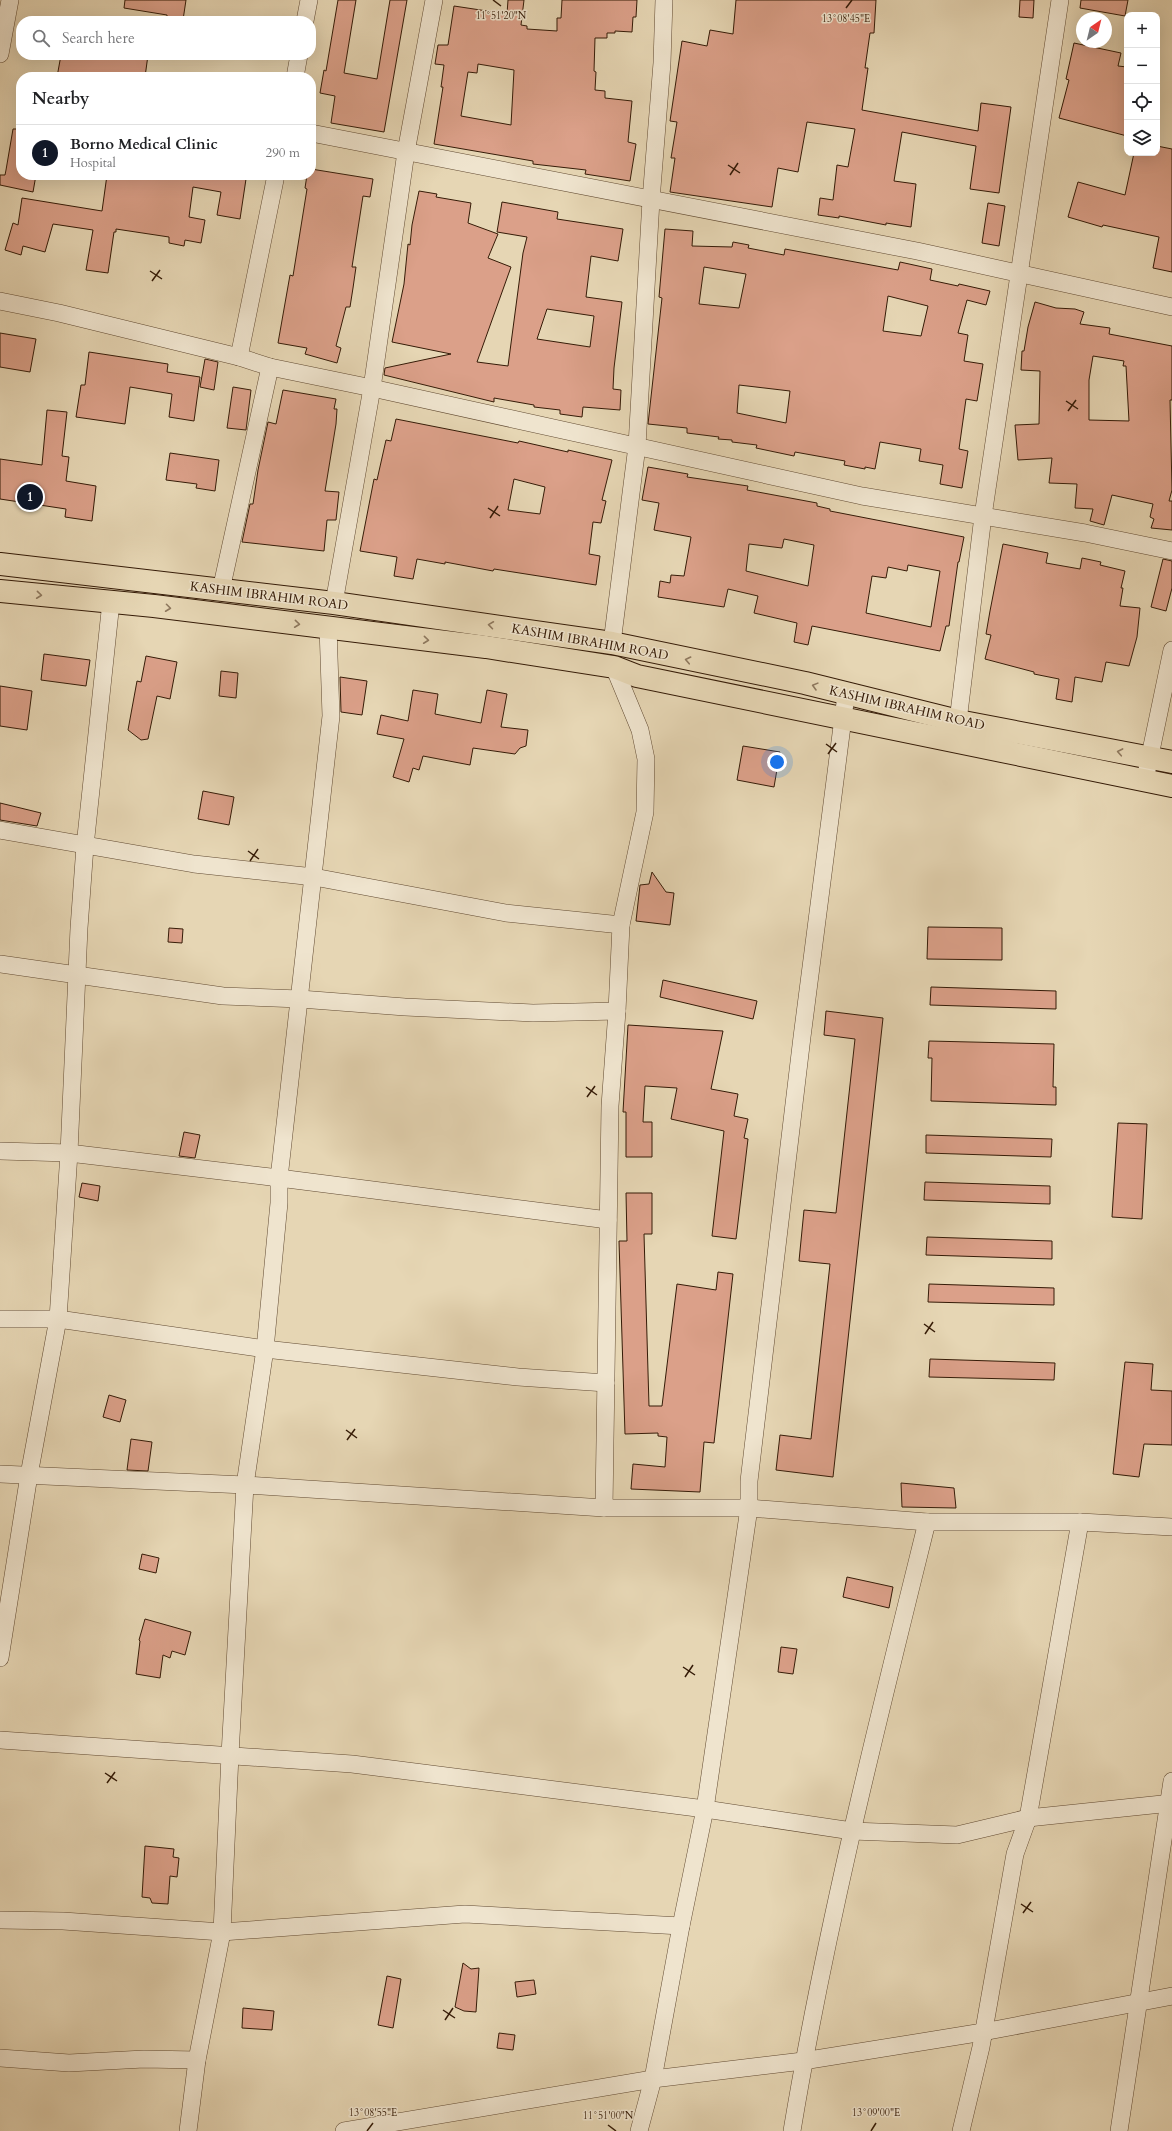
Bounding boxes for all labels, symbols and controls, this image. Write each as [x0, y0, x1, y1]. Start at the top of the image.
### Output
text: 11°51'20"N [476, 9, 527, 23]
text: 13°08'45"E [822, 12, 870, 26]
north arrow [1076, 12, 1112, 48]
map controls [1124, 12, 1160, 156]
button: + [1124, 12, 1160, 48]
search box [16, 16, 316, 60]
icon: search [30, 27, 52, 49]
text: Search here [62, 28, 135, 48]
button: − [1124, 48, 1160, 84]
button: locate [1124, 84, 1160, 120]
text: Nearby [32, 87, 89, 110]
button: layers [1124, 120, 1160, 156]
text: Borno Medical Clinic [70, 134, 218, 154]
text: 1 [42, 144, 48, 162]
text: 290 m [266, 144, 300, 162]
text: Hospital [70, 154, 116, 172]
pin: 1 [17, 482, 43, 512]
street label: KASHIM IBRAHIM ROAD [189, 577, 349, 615]
one-way arrow [36, 590, 42, 599]
one-way arrow [165, 603, 171, 612]
one-way arrow [294, 619, 300, 628]
street label: KASHIM IBRAHIM ROAD [510, 619, 670, 665]
one-way arrow [488, 621, 494, 630]
one-way arrow [423, 635, 429, 644]
one-way arrow [685, 656, 691, 664]
street label: KASHIM IBRAHIM ROAD [827, 681, 987, 735]
one-way arrow [812, 682, 819, 691]
one-way arrow [1117, 749, 1123, 757]
your location [767, 752, 787, 772]
text: 13°08'55"E [349, 2106, 397, 2120]
text: 13°09'00"E [852, 2106, 900, 2120]
text: 11°51'00"N [583, 2109, 634, 2123]

